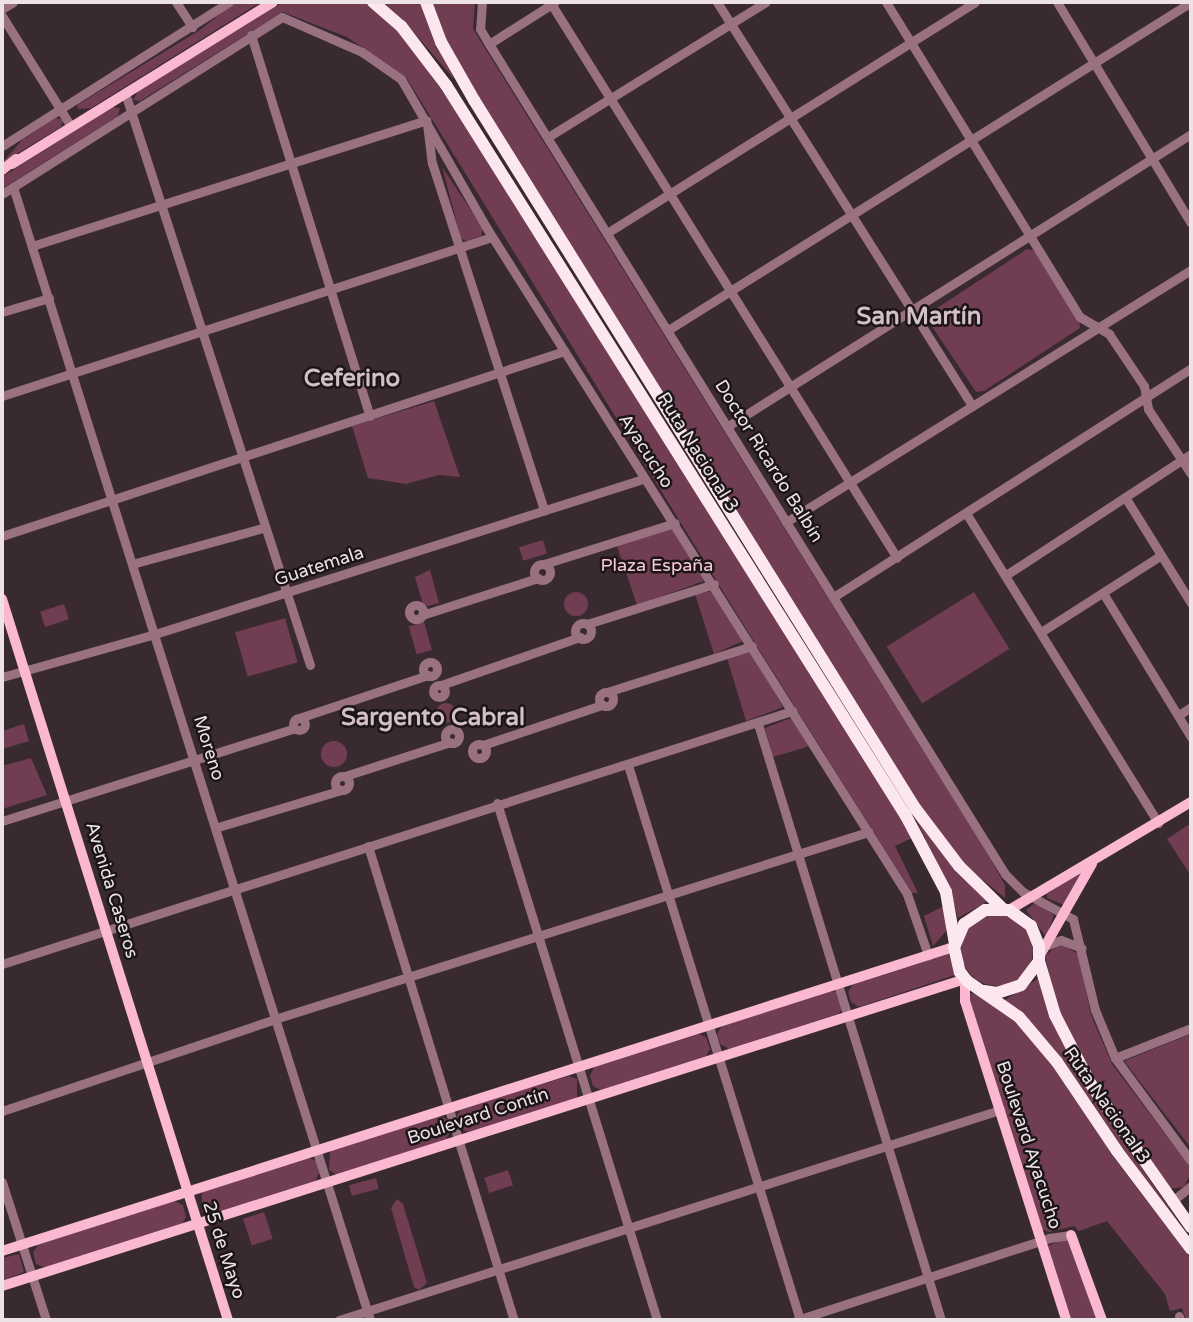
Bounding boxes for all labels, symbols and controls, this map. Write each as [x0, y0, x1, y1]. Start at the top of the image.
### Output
district label: San Martín [857, 303, 981, 331]
district label: Ceferino [304, 365, 400, 393]
street label: Doctor Ricardo Balbín [710, 376, 828, 546]
street label: Ruta Nacional 3 [653, 388, 743, 516]
street label: Ayacucho [614, 410, 678, 492]
street label: Guatemala [272, 541, 366, 591]
park label: Plaza España [601, 554, 713, 576]
district label: Sargento Cabral [341, 704, 525, 732]
street label: Moreno [189, 713, 229, 783]
street label: Avenida Caseros [81, 819, 143, 961]
street label: Ruta Nacional 3 [1059, 1043, 1155, 1167]
street label: Boulevard Ayacucho [992, 1058, 1066, 1232]
street label: Boulevard Contín [405, 1083, 551, 1149]
street label: 25 de Mayo [198, 1198, 250, 1302]

